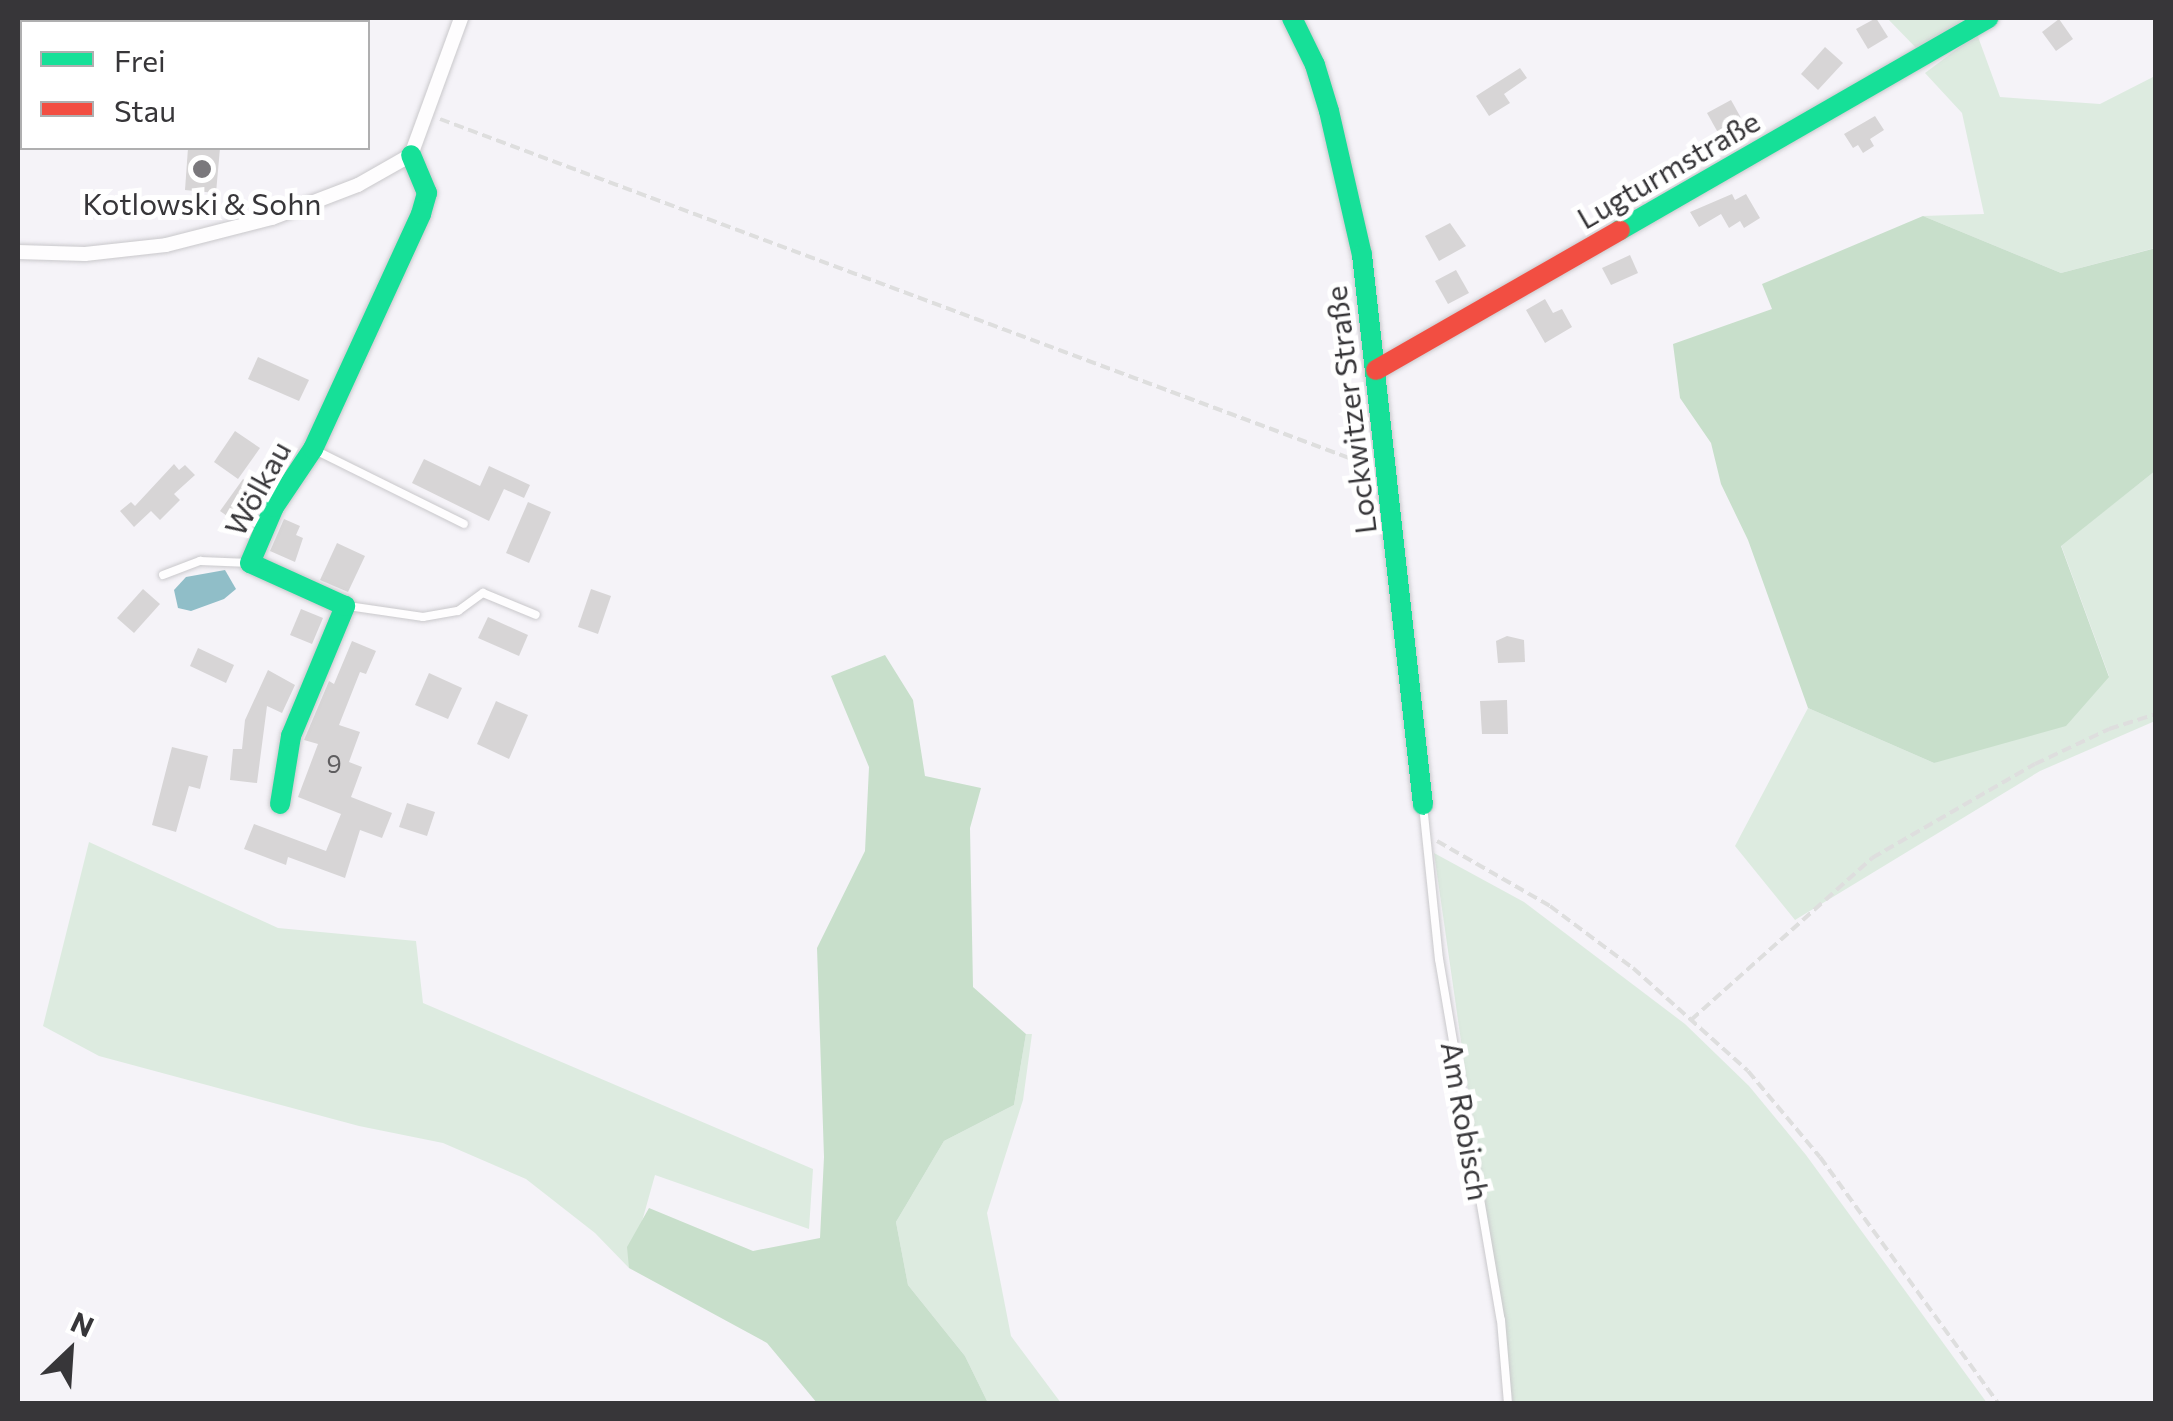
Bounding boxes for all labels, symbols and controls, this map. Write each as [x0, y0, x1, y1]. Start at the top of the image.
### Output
legend [20, 20, 370, 150]
text: Frei [114, 41, 166, 78]
text: Stau [114, 91, 176, 128]
street label: Lugturmstraße [1570, 102, 1766, 236]
marker: Kotlowski & Sohn [191, 158, 213, 180]
place label: Kotlowski & Sohn [82, 185, 322, 221]
street label: Lockwitzer Straße [1317, 284, 1383, 536]
street label: Wölkau [216, 434, 298, 542]
house number: 9 [326, 748, 342, 778]
street label: Am Robisch [1434, 1039, 1498, 1203]
north arrow [20, 1301, 120, 1401]
text: N [66, 1304, 99, 1344]

